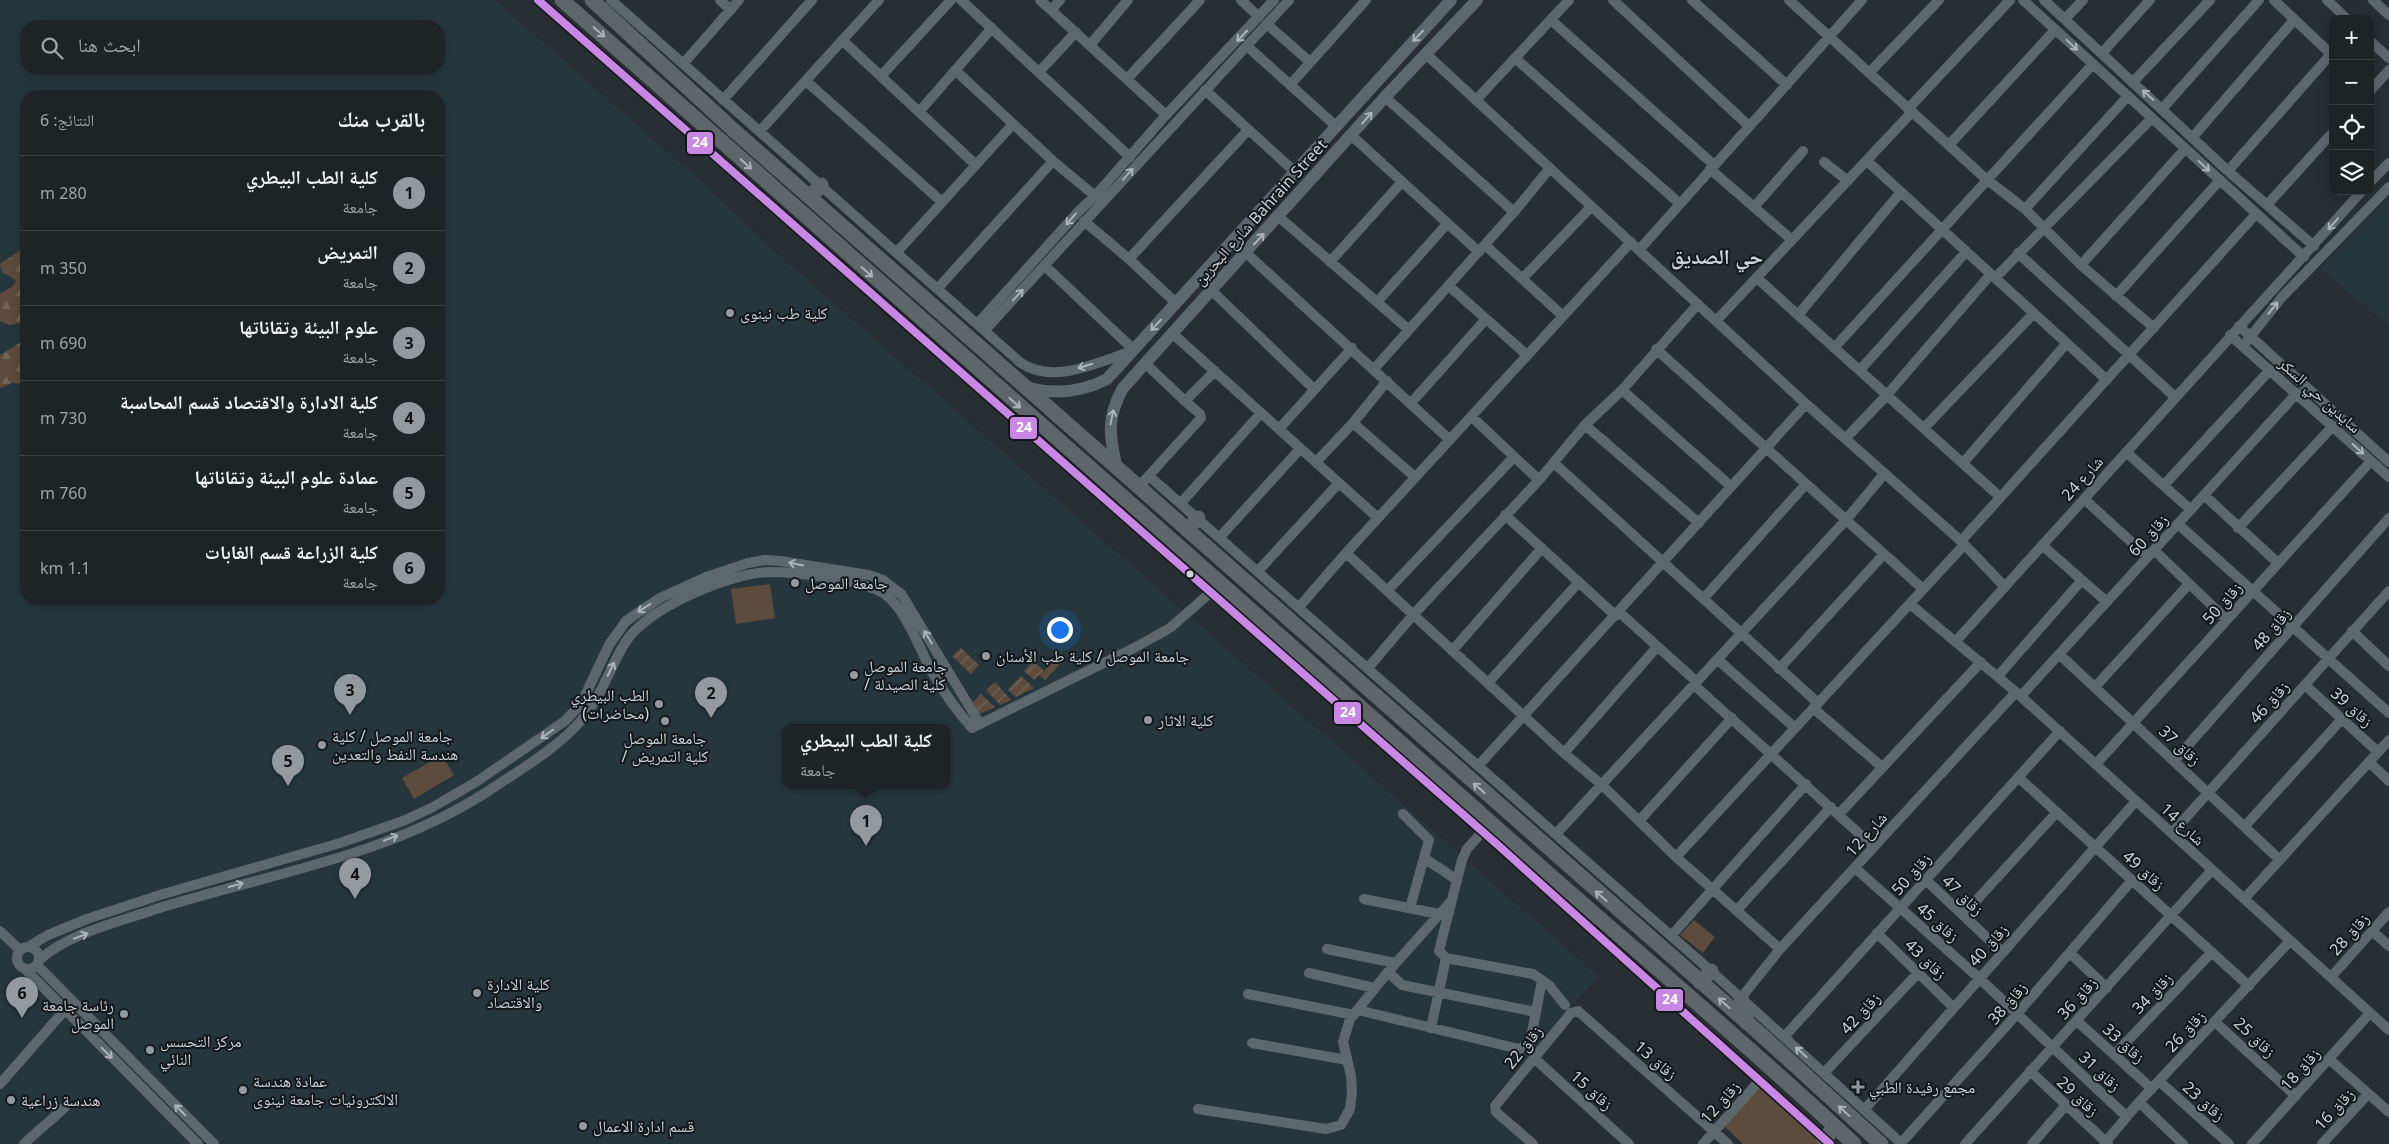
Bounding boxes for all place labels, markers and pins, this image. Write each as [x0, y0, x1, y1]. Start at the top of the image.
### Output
place label: كلية طب نينوى [740, 302, 828, 324]
marker: كلية طب نينوى [724, 307, 736, 319]
unlabelled marker [1185, 569, 1195, 579]
place label: جامعة الموصل [805, 572, 888, 594]
marker: جامعة الموصل [789, 577, 801, 589]
place label: جامعة الموصل / كلية طب الأسنان [996, 645, 1189, 667]
marker: جامعة الموصل / كلية طب الأسنان [980, 650, 992, 662]
place label: جامعة الموصل / كلية الصيدلة [864, 655, 947, 695]
marker: جامعة الموصل / كلية الصيدلة [848, 669, 860, 681]
pin: 3 [334, 674, 366, 715]
pin: 2 [695, 677, 727, 718]
place label: الطب البيطري (محاضرات) [570, 684, 649, 724]
marker: الطب البيطري (محاضرات) [653, 698, 665, 710]
place label: كلية الاثار [1157, 709, 1214, 731]
marker: كلية الاثار [1142, 714, 1154, 726]
marker: جامعة الموصل / كلية التمريض [659, 715, 671, 727]
place label: جامعة الموصل / كلية هندسة النفط والتعدين [332, 725, 458, 765]
place label: جامعة الموصل / كلية التمريض [622, 727, 709, 767]
marker: جامعة الموصل / كلية هندسة النفط والتعدين [316, 739, 328, 751]
pin: 5 [272, 745, 304, 786]
pin: 1 [850, 805, 882, 846]
pin: 4 [339, 858, 371, 899]
place label: كلية الادارة والاقتصاد [487, 973, 550, 1013]
pin: 6 [6, 977, 38, 1018]
marker: كلية الادارة والاقتصاد [471, 987, 483, 999]
place label: رئاسة جامعة الموصل [42, 994, 114, 1034]
marker: رئاسة جامعة الموصل [118, 1008, 130, 1020]
place label: مركز التحسس النائي [160, 1030, 242, 1072]
marker: مركز التحسس النائي [144, 1044, 156, 1056]
place label: عمادة هندسة الالكترونيات جامعة نينوى [253, 1070, 398, 1110]
place label: مجمع رفيدة الطبي [1869, 1076, 1975, 1100]
marker: مجمع رفيدة الطبي [1851, 1080, 1865, 1094]
marker: عمادة هندسة الالكترونيات جامعة نينوى [237, 1084, 249, 1096]
place label: هندسة زراعية [21, 1089, 101, 1111]
marker: هندسة زراعية [5, 1094, 17, 1106]
place label: قسم ادارة الاعمال [593, 1115, 694, 1137]
marker: قسم ادارة الاعمال [577, 1120, 589, 1132]

